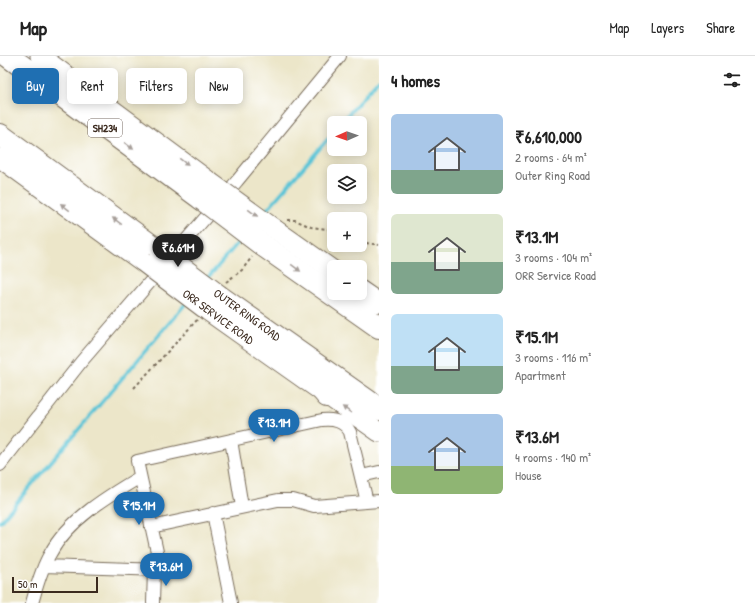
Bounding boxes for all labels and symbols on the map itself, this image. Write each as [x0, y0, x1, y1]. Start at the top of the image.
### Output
north arrow [327, 116, 367, 156]
road number: SH234 [88, 119, 122, 137]
one-way arrow [124, 142, 134, 150]
one-way arrow [179, 158, 189, 166]
one-way arrow [60, 202, 71, 211]
one-way arrow [248, 209, 258, 217]
one-way arrow [112, 217, 123, 225]
pin: ₹6.61M [145, 234, 211, 268]
one-way arrow [291, 264, 301, 272]
street label: OUTER RING ROAD [210, 284, 285, 345]
street label: ORR SERVICE ROAD [179, 285, 258, 348]
one-way arrow [342, 406, 352, 414]
pin: ₹13.1M [241, 409, 307, 443]
pin: ₹15.1M [106, 492, 172, 526]
pin: ₹13.6M [133, 553, 199, 587]
scale bar [12, 575, 98, 594]

